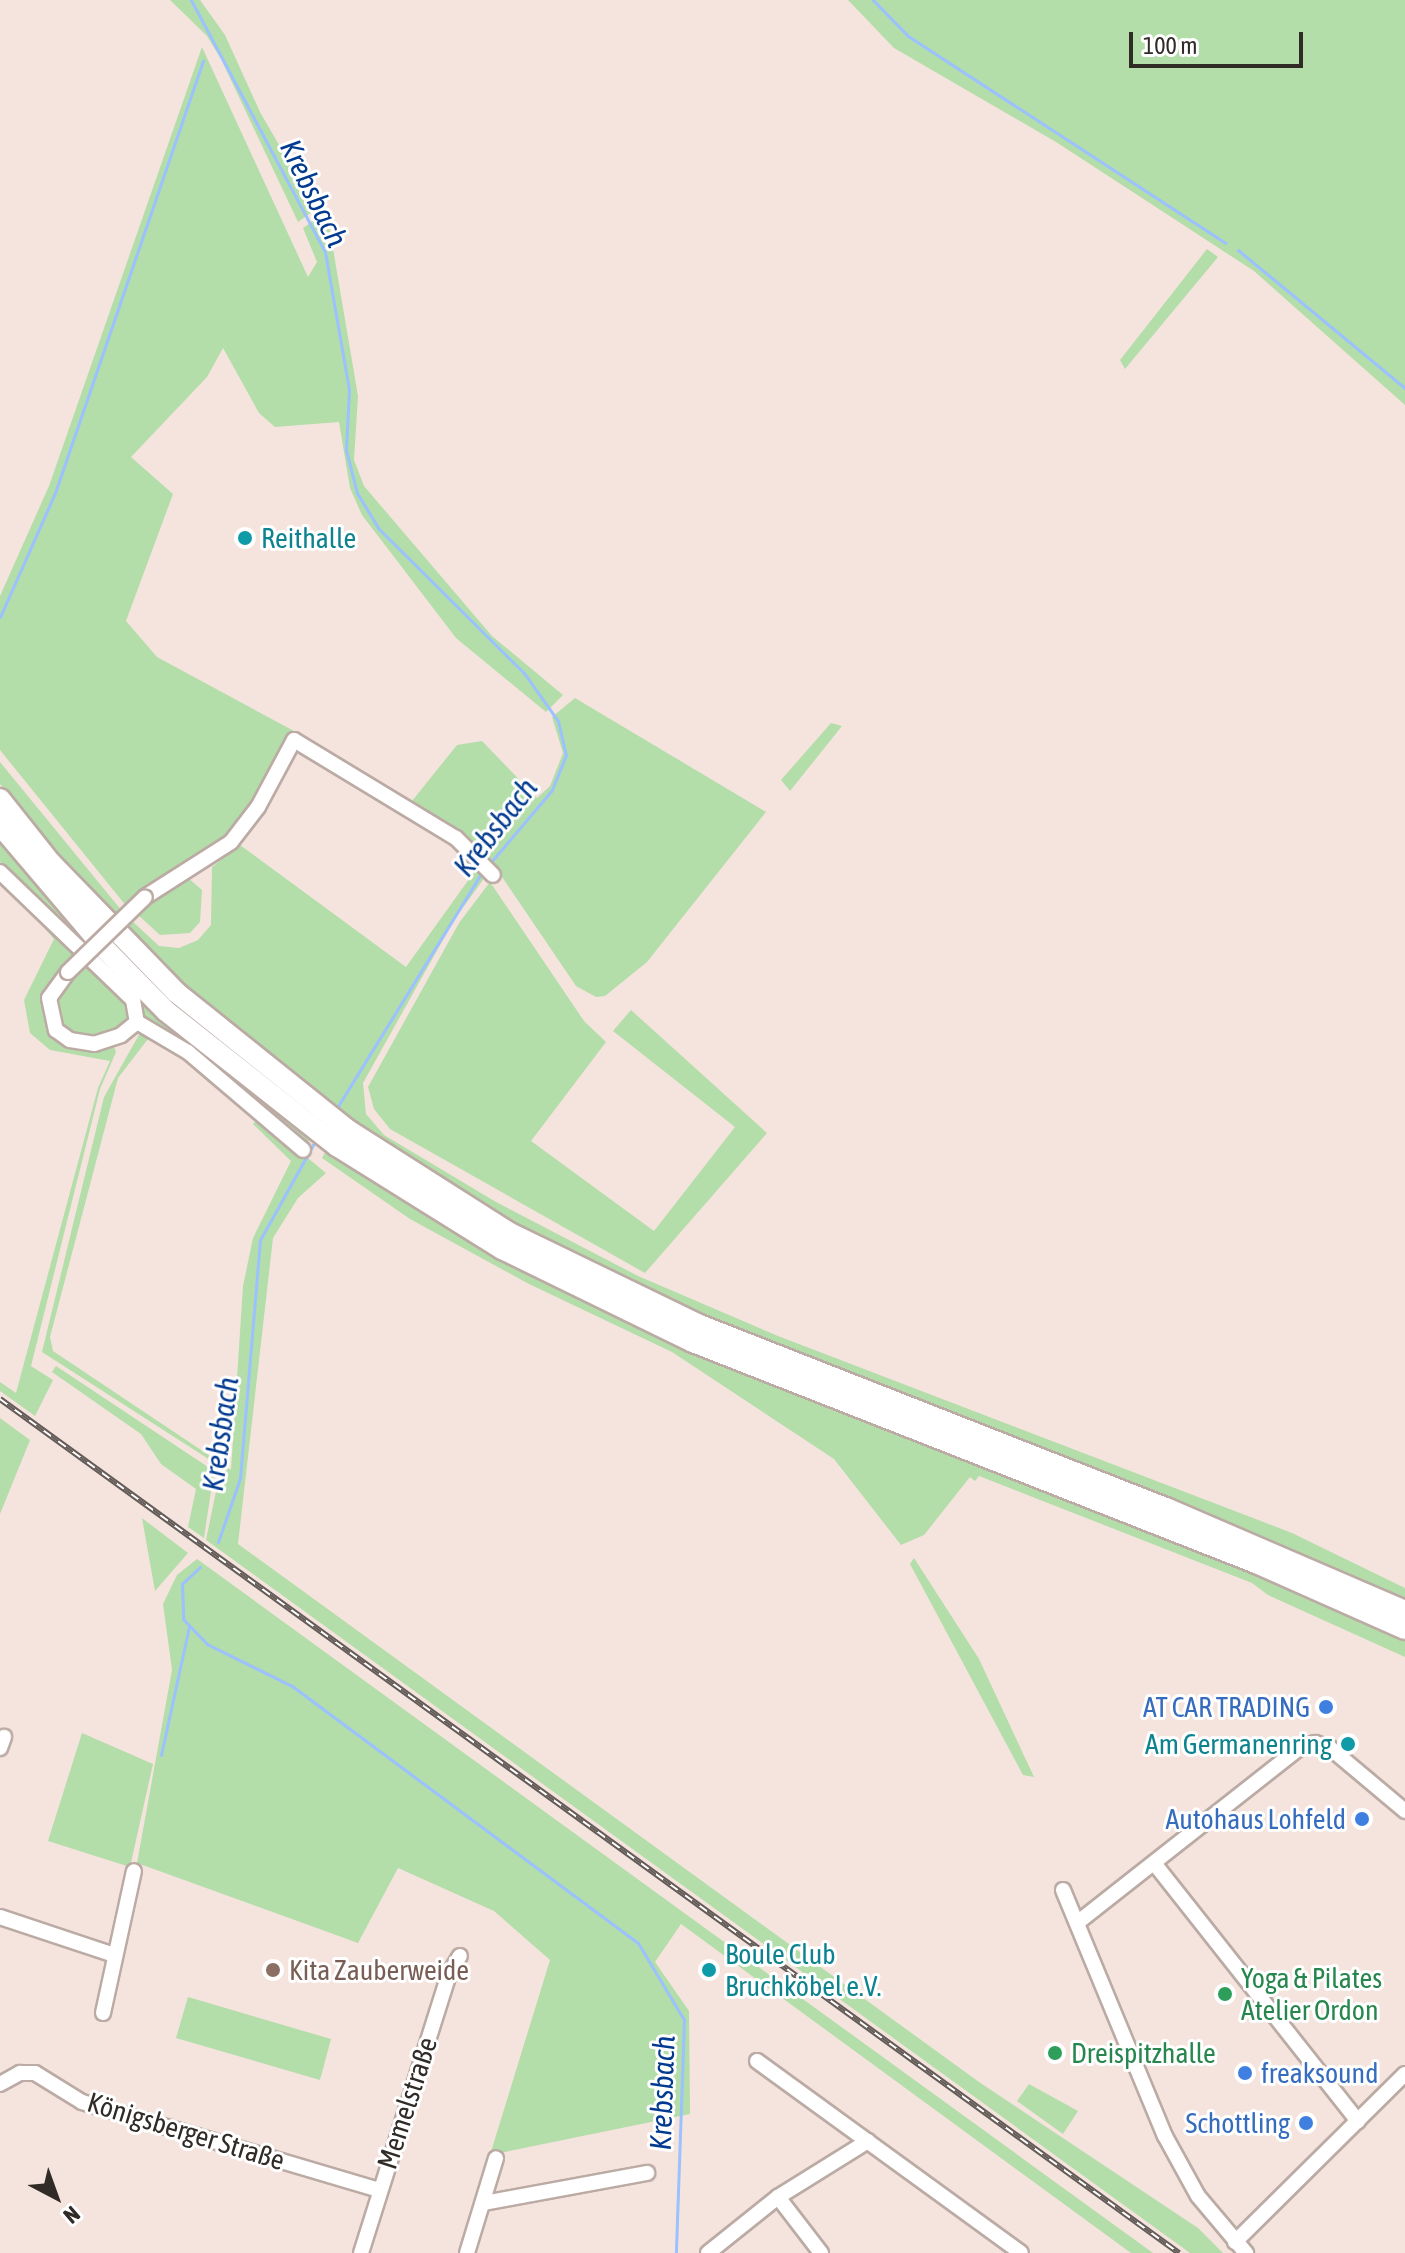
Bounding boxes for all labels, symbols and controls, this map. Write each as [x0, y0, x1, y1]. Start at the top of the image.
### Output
scale bar [1133, 16, 1307, 66]
text: 100 m [1143, 32, 1197, 59]
water label: Krebsbach [273, 133, 355, 253]
place label: Reithalle [261, 521, 356, 555]
marker: Reithalle [236, 529, 254, 547]
water label: Krebsbach [445, 771, 545, 883]
water label: Krebsbach [194, 1375, 246, 1493]
place label: AT CAR TRADING [1143, 1690, 1310, 1724]
marker: AT CAR TRADING [1317, 1698, 1335, 1716]
place label: Am Germanenring [1145, 1727, 1332, 1761]
marker: Am Germanenring [1339, 1735, 1357, 1753]
place label: Autohaus Lohfeld [1166, 1802, 1346, 1836]
marker: Autohaus Lohfeld [1353, 1810, 1371, 1828]
place label: Boule Club Bruchköbel e.V. [725, 1937, 881, 2003]
place label: Kita Zauberweide [289, 1953, 469, 1987]
marker: Kita Zauberweide [264, 1961, 282, 1979]
marker: Boule Club Bruchköbel e.V. [700, 1961, 718, 1979]
place label: Yoga & Pilates Atelier Ordon [1241, 1961, 1382, 2027]
marker: Yoga & Pilates Atelier Ordon [1216, 1985, 1234, 2003]
street label: Memelstraße [370, 2033, 444, 2173]
water label: Krebsbach [642, 2035, 682, 2151]
place label: Dreispitzhalle [1071, 2036, 1216, 2070]
marker: Dreispitzhalle [1046, 2044, 1064, 2062]
place label: freaksound [1261, 2056, 1378, 2090]
marker: freaksound [1236, 2064, 1254, 2082]
street label: Königsberger Straße [83, 2085, 289, 2177]
place label: Schottling [1186, 2106, 1290, 2140]
marker: Schottling [1297, 2114, 1315, 2132]
north arrow [16, 2157, 96, 2237]
text: N [58, 2201, 85, 2229]

